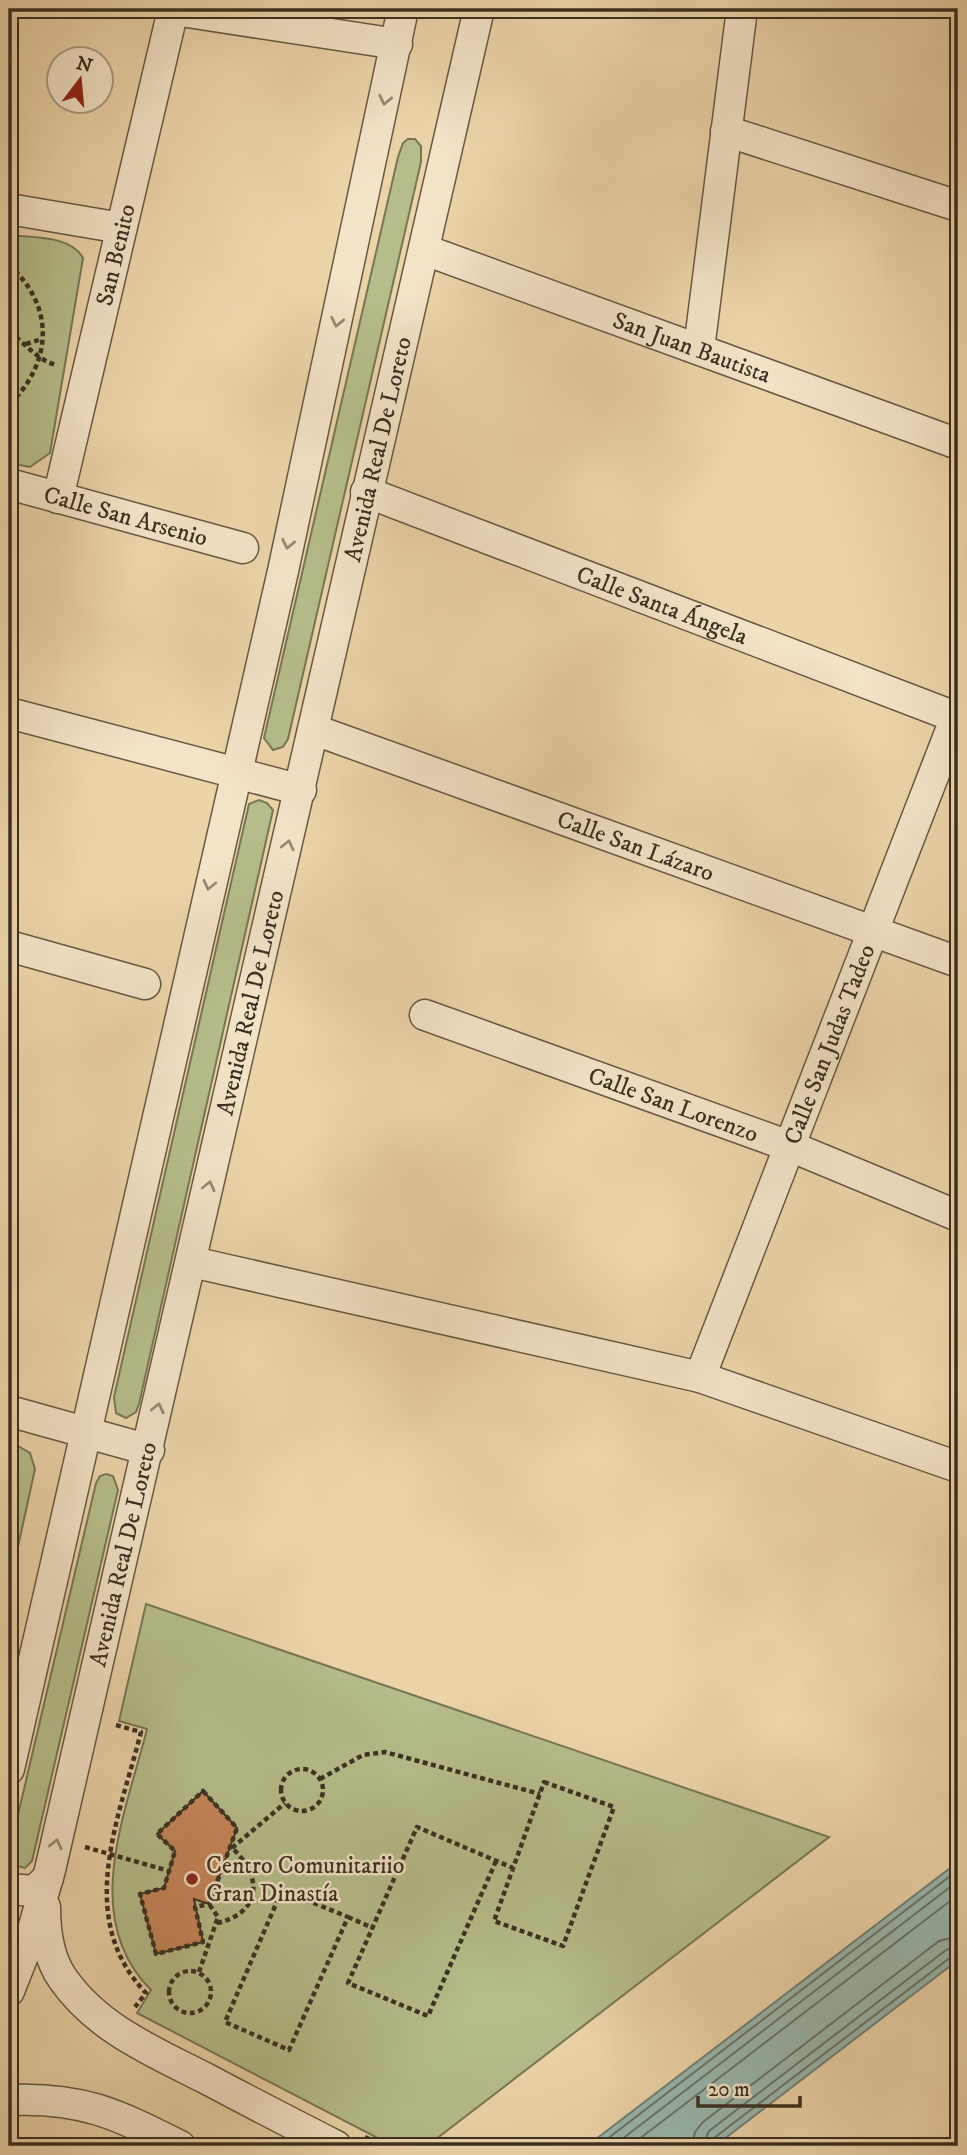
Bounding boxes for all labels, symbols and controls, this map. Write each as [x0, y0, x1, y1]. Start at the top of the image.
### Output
north arrow [46, 46, 116, 116]
text: N [74, 52, 95, 78]
one-way arrow [378, 94, 393, 106]
street label: San Benito [90, 201, 143, 309]
street label: San Juan Bautista [608, 306, 775, 391]
one-way arrow [330, 316, 345, 328]
street label: Avenida Real De Loreto [338, 334, 419, 565]
street label: Calle San Arsenio [40, 480, 211, 554]
one-way arrow [282, 538, 297, 550]
street label: Calle Santa Ángela [572, 560, 752, 653]
street label: Calle San Lázaro [553, 805, 718, 889]
one-way arrow [280, 839, 295, 851]
one-way arrow [203, 879, 217, 891]
street label: Avenida Real De Loreto [210, 888, 291, 1118]
street label: Calle San Judas Tadeo [778, 940, 882, 1149]
street label: Calle San Lorenzo [584, 1061, 762, 1150]
one-way arrow [201, 1180, 215, 1192]
one-way arrow [150, 1402, 165, 1414]
street label: Avenida Real De Loreto [83, 1439, 164, 1670]
one-way arrow [48, 1838, 62, 1850]
place label: Centro Comunitariio Gran Dinastía [206, 1851, 404, 1909]
marker: Centro Comunitariio Gran Dinastía [184, 1871, 200, 1887]
scale bar [698, 2064, 799, 2108]
text: 20 m [708, 2077, 750, 2103]

